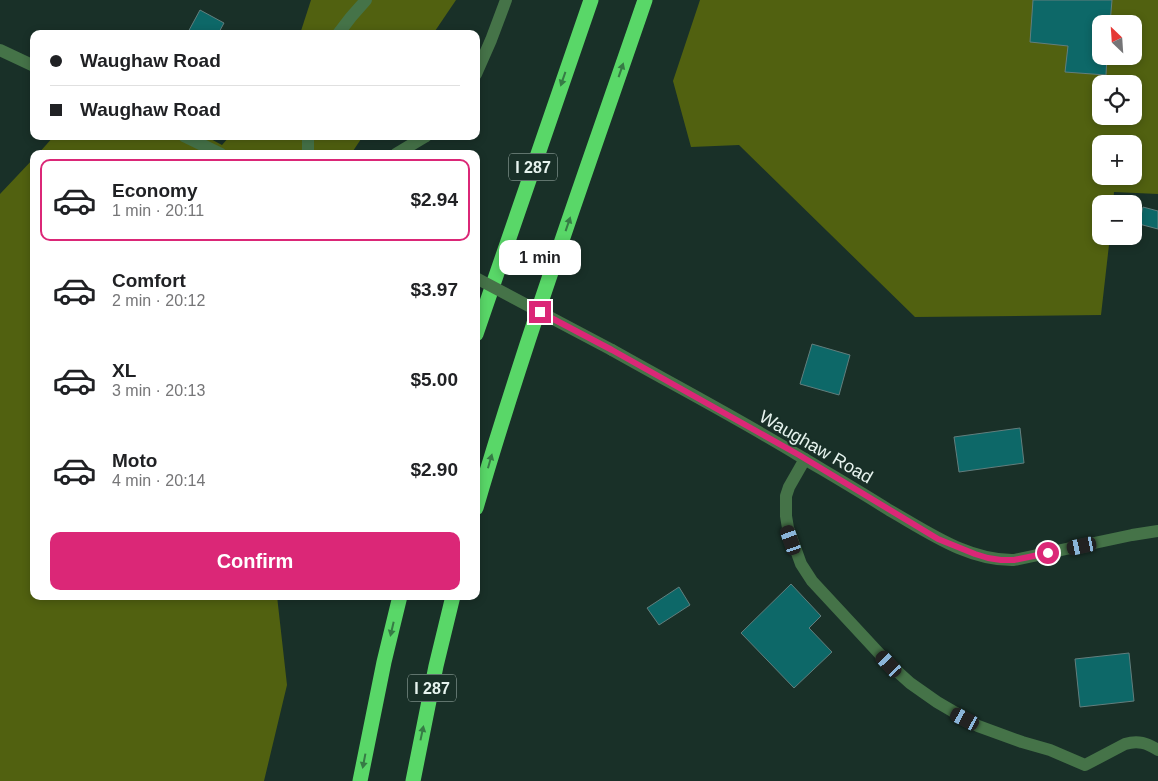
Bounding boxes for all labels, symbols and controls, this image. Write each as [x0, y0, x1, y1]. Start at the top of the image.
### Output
north arrow [1092, 15, 1142, 65]
map controls [1092, 15, 1142, 245]
text: Waughaw Road [80, 50, 221, 71]
one-way arrow [617, 62, 625, 77]
one-way arrow [559, 72, 567, 87]
button: locate [1092, 75, 1142, 125]
text: Waughaw Road [80, 99, 221, 120]
button: + [1092, 135, 1142, 185]
road number: I 287 [509, 154, 557, 180]
icon: car [52, 178, 97, 223]
text: Economy [112, 180, 198, 201]
text: $2.94 [410, 189, 458, 210]
button: − [1092, 195, 1142, 245]
text: 1 min · 20:11 [112, 202, 204, 219]
one-way arrow [565, 216, 572, 231]
callout: 1 min [499, 240, 581, 274]
text: 1 min [519, 249, 561, 266]
icon: car [52, 268, 97, 313]
text: Comfort [112, 270, 186, 291]
text: $3.97 [410, 279, 458, 300]
text: 2 min · 20:12 [112, 292, 205, 309]
route end [529, 301, 551, 323]
icon: car [52, 358, 97, 403]
text: XL [112, 360, 136, 381]
text: $5.00 [410, 369, 458, 390]
text: 3 min · 20:13 [112, 382, 205, 399]
street label: Waughaw Road [756, 406, 876, 488]
icon: car [52, 448, 97, 493]
text: Moto [112, 450, 157, 471]
one-way arrow [486, 453, 494, 468]
text: $2.90 [410, 459, 458, 480]
text: 4 min · 20:14 [112, 472, 205, 489]
car [779, 523, 802, 557]
button: Confirm [50, 532, 460, 590]
car [1065, 536, 1098, 556]
route start [1037, 542, 1059, 564]
one-way arrow [388, 622, 396, 637]
car [873, 648, 904, 680]
road number: I 287 [408, 674, 456, 701]
car [948, 705, 981, 733]
one-way arrow [418, 726, 426, 741]
one-way arrow [360, 754, 368, 769]

